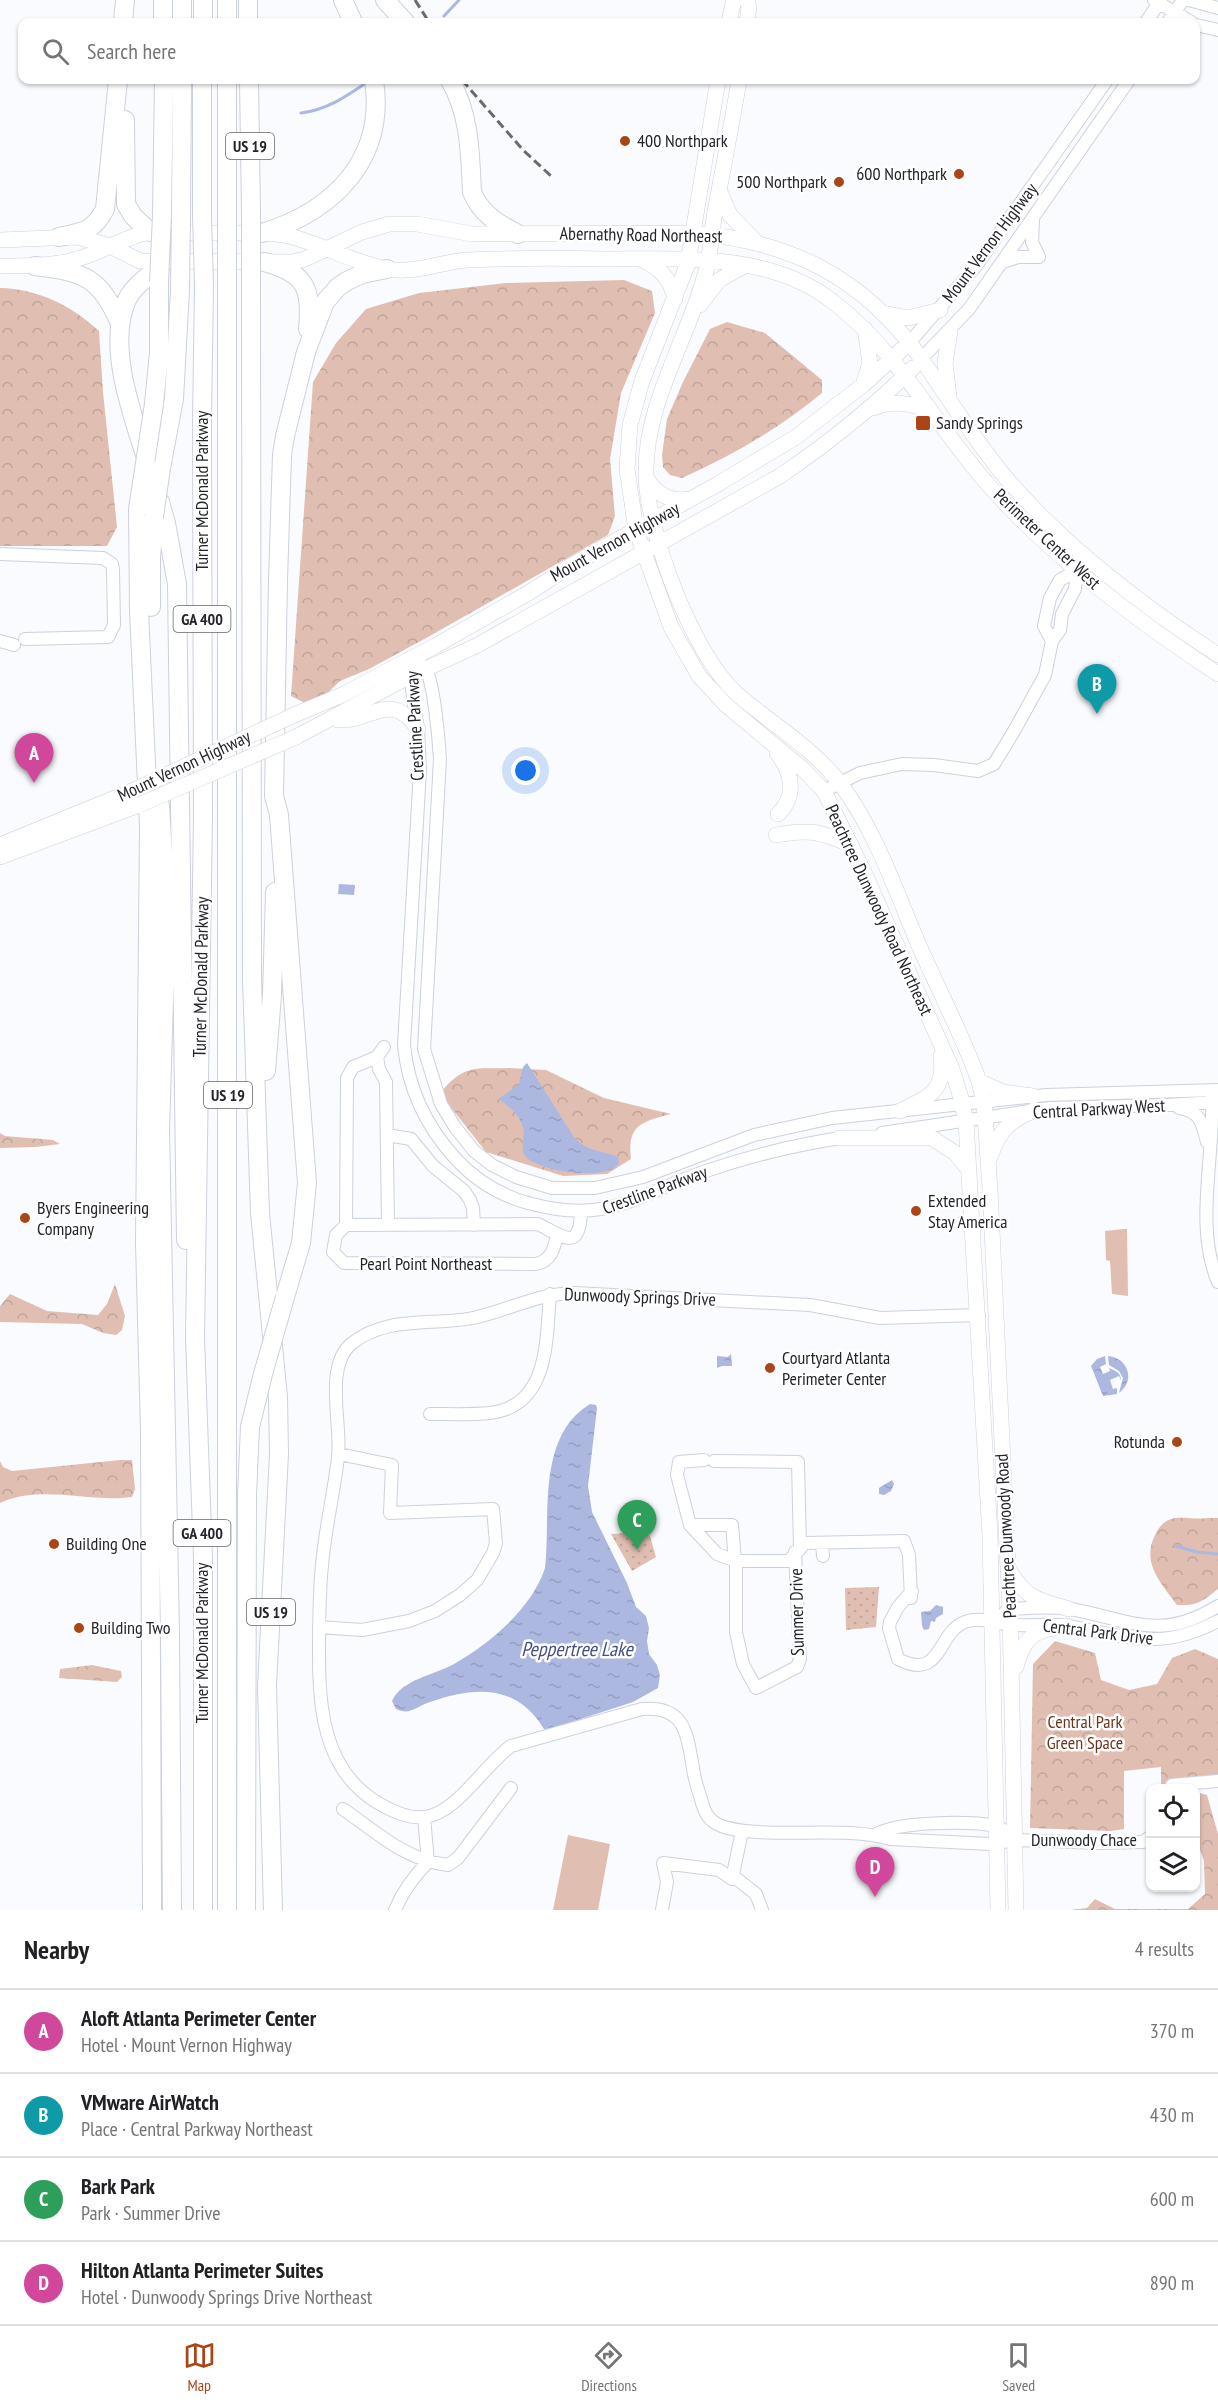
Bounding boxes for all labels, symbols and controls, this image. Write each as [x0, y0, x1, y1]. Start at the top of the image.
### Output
search box [18, 18, 1200, 84]
icon: search [39, 35, 72, 68]
text: Search here [87, 37, 176, 65]
place label: 400 Northpark [637, 129, 728, 152]
road number: US 19 [226, 133, 274, 159]
marker: 400 Northpark [618, 134, 632, 148]
place label: 600 Northpark [856, 162, 947, 185]
marker: 600 Northpark [952, 167, 966, 181]
place label: 500 Northpark [736, 170, 827, 193]
marker: 500 Northpark [832, 175, 846, 189]
street label: Mount Vernon Highway [937, 178, 1042, 307]
street label: Abernathy Road Northeast [560, 222, 723, 247]
street label: Turner McDonald Parkway [190, 410, 213, 571]
place label: Sandy Springs [936, 411, 1023, 434]
marker: Sandy Springs [914, 414, 932, 432]
street label: Perimeter Center West [989, 483, 1106, 594]
street label: Mount Vernon Highway [546, 496, 684, 587]
road number: GA 400 [174, 606, 230, 632]
pin: B [1078, 664, 1116, 714]
street label: Crestline Parkway [400, 670, 429, 782]
street label: Mount Vernon Highway [114, 725, 254, 806]
pin: A [15, 734, 54, 783]
your location [511, 756, 540, 785]
street label: Peachtree Dunwoody Road Northeast [820, 801, 938, 1019]
street label: Turner McDonald Parkway [188, 896, 213, 1058]
road number: US 19 [204, 1082, 252, 1108]
street label: Central Parkway West [1032, 1094, 1166, 1123]
street label: Crestline Parkway [599, 1160, 711, 1219]
place label: Extended Stay America [928, 1189, 1008, 1233]
place label: Byers Engineering Company [37, 1196, 149, 1240]
marker: Extended Stay America [909, 1204, 923, 1218]
marker: Byers Engineering Company [18, 1211, 32, 1225]
street label: Pearl Point Northeast [360, 1252, 492, 1275]
street label: Dunwoody Springs Drive [564, 1282, 716, 1311]
place label: Courtyard Atlanta Perimeter Center [782, 1346, 890, 1390]
marker: Courtyard Atlanta Perimeter Center [763, 1361, 777, 1375]
place label: Rotunda [1114, 1430, 1165, 1453]
marker: Rotunda [1170, 1435, 1184, 1449]
street label: Peachtree Dunwoody Road [990, 1453, 1021, 1619]
pin: C [618, 1500, 656, 1550]
road number: GA 400 [174, 1520, 230, 1546]
place label: Building One [66, 1532, 147, 1555]
marker: Building One [47, 1537, 61, 1551]
street label: Turner McDonald Parkway [190, 1562, 213, 1723]
street label: Summer Drive [784, 1568, 809, 1656]
road number: US 19 [247, 1599, 295, 1625]
street label: Central Park Drive [1042, 1613, 1155, 1650]
place label: Building Two [91, 1616, 171, 1639]
marker: Building Two [72, 1621, 86, 1635]
water label: Peppertree Lake [521, 1636, 635, 1662]
park label: Central Park Green Space [1047, 1710, 1123, 1754]
map controls [1146, 1784, 1200, 1892]
button: locate [1146, 1784, 1200, 1838]
street label: Dunwoody Chace [1031, 1828, 1137, 1851]
button: layers [1146, 1838, 1200, 1892]
pin: D [856, 1848, 894, 1897]
text: Nearby [24, 1933, 89, 1966]
text: 4 results [1135, 1936, 1194, 1962]
text: Aloft Atlanta Perimeter Center [81, 2004, 316, 2032]
text: A [38, 2018, 49, 2044]
text: 370 m [1150, 2018, 1194, 2044]
text: Hotel · Mount Vernon Highway [81, 2032, 292, 2058]
text: VMware AirWatch [81, 2088, 219, 2116]
text: B [39, 2102, 48, 2128]
text: 430 m [1150, 2102, 1194, 2128]
text: Place · Central Parkway Northeast [81, 2116, 313, 2142]
text: Bark Park [81, 2172, 155, 2200]
text: C [39, 2186, 48, 2212]
text: 600 m [1150, 2186, 1194, 2212]
text: Park · Summer Drive [81, 2200, 221, 2226]
text: Hilton Atlanta Perimeter Suites [81, 2256, 323, 2284]
text: D [38, 2270, 49, 2296]
text: 890 m [1150, 2270, 1194, 2296]
text: Hotel · Dunwoody Springs Drive Northeast [81, 2284, 372, 2310]
tab: Map [183, 2339, 216, 2395]
tab: Directions [581, 2339, 637, 2395]
tab: Saved [1002, 2339, 1035, 2395]

